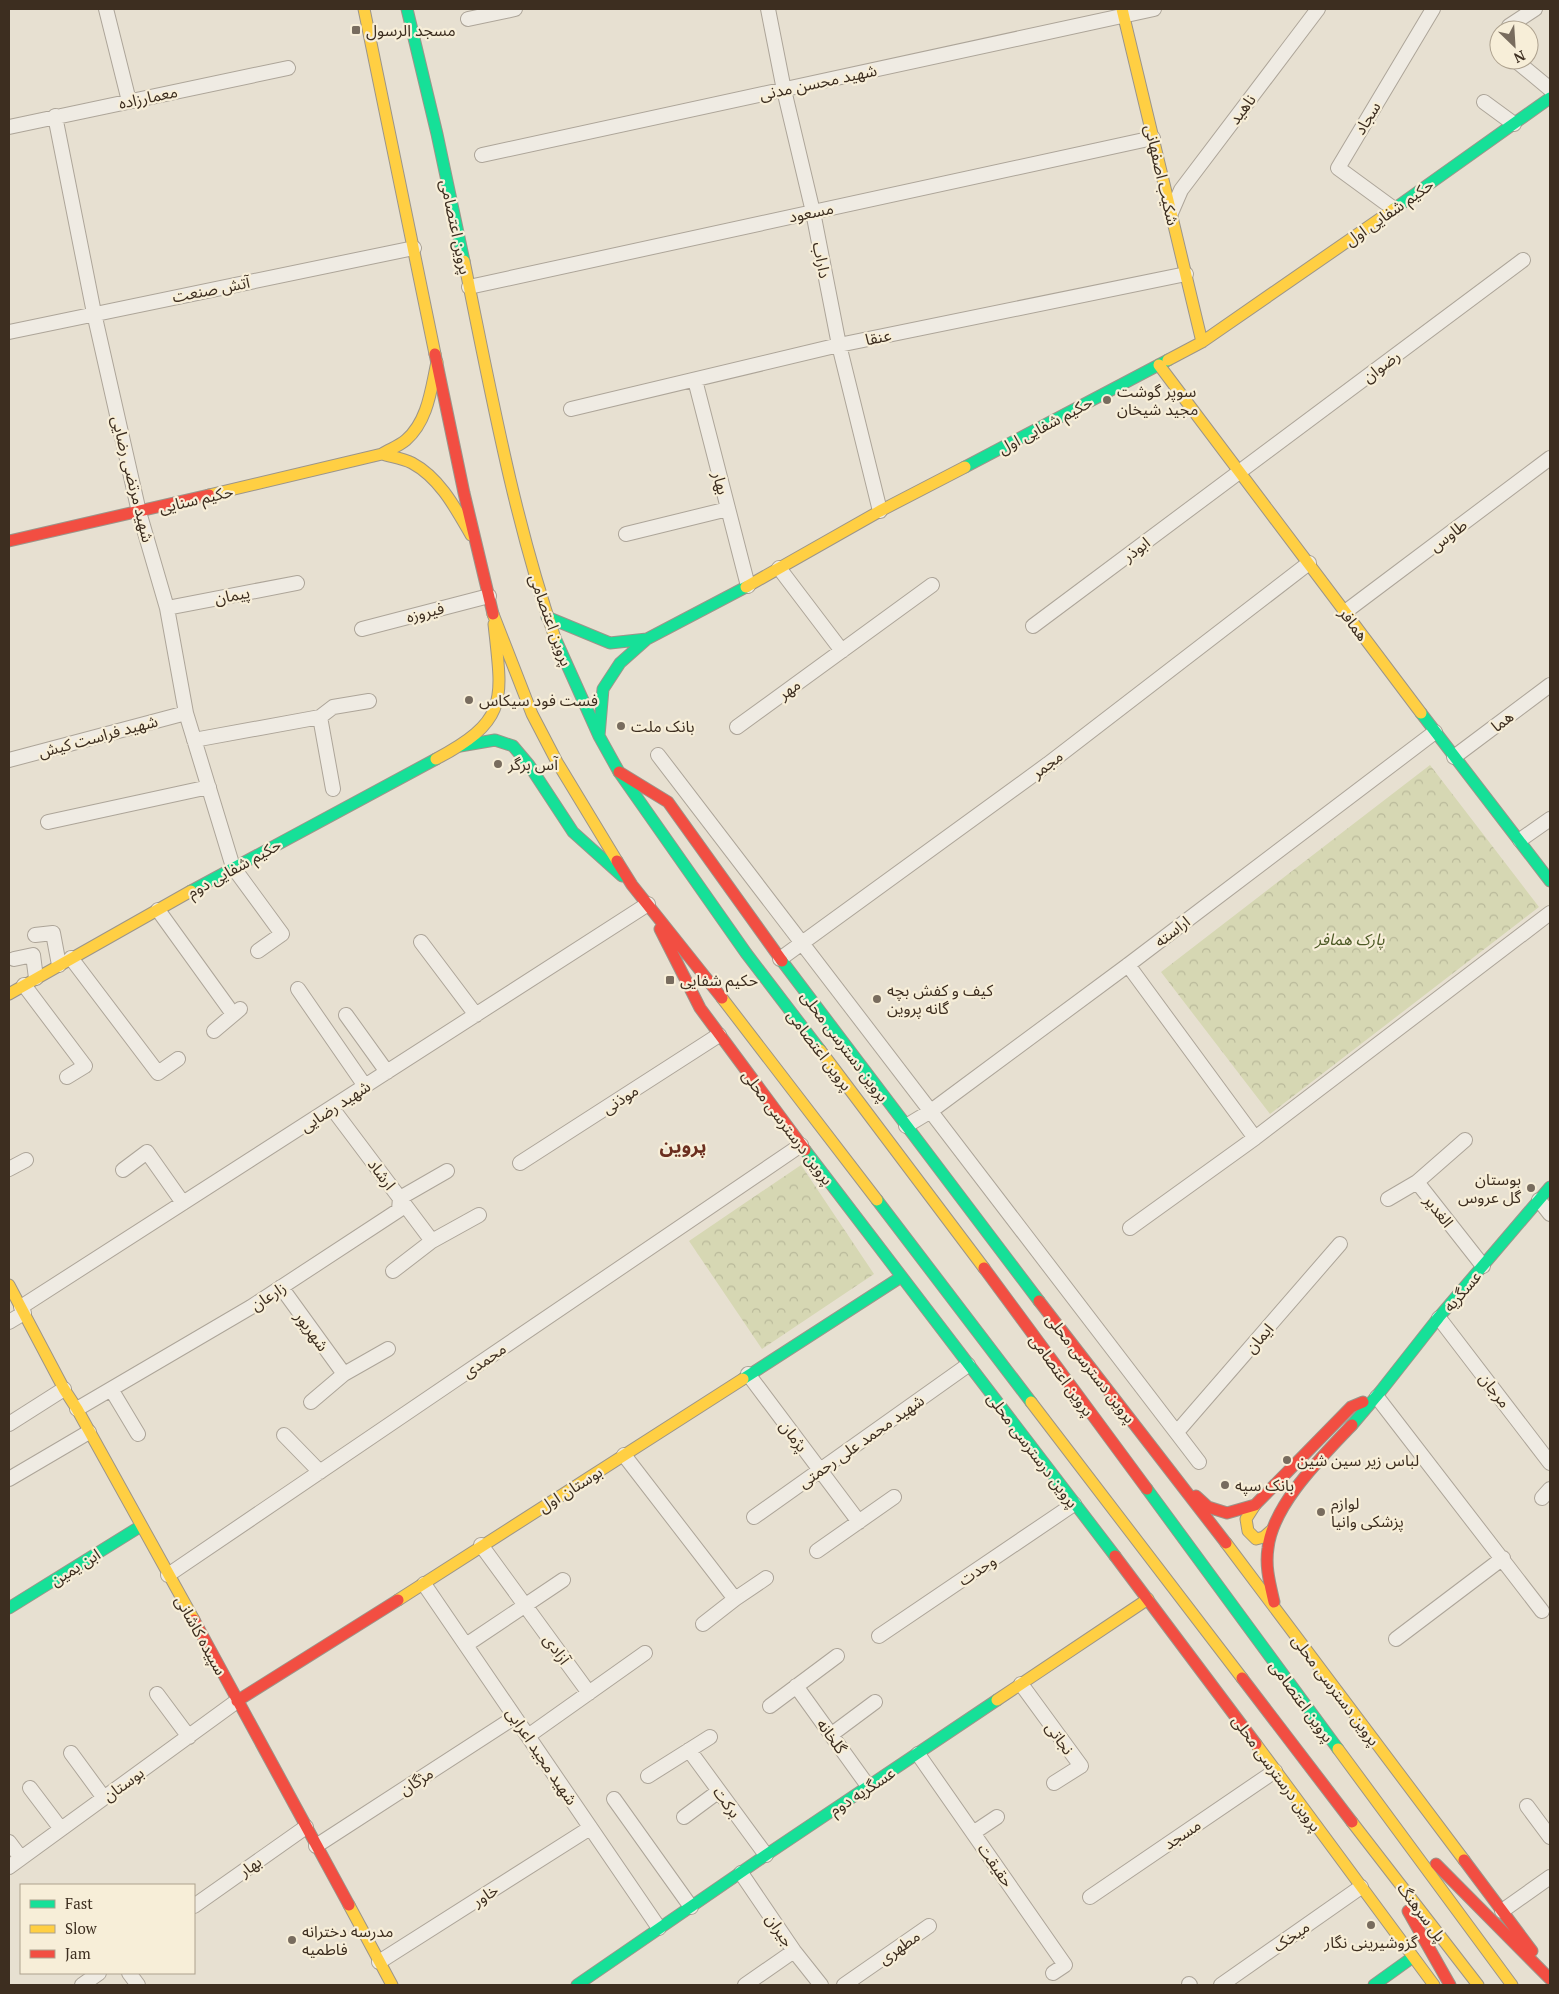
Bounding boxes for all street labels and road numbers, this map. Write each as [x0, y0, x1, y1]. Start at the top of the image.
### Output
street label: شهید محسن مدنی [757, 59, 879, 105]
street label: معمارزاده [116, 80, 180, 114]
street label: ناهید [1223, 89, 1261, 129]
street label: سجاد [1349, 97, 1385, 139]
street label: شکیب اصفهانی [1140, 122, 1184, 228]
street label: حکیم شفایی اول [1340, 173, 1439, 252]
street label: پروین اعتصامی [435, 178, 477, 276]
street label: مسعود [786, 197, 836, 227]
street label: داراب [808, 240, 836, 280]
street label: آتش صنعت [170, 270, 253, 307]
street label: عنقا [863, 324, 893, 350]
street label: رضوان [1358, 345, 1404, 387]
street label: حکیم شفایی اول [994, 391, 1097, 461]
street label: شهید مرتضی رضایی [107, 413, 159, 545]
street label: بهار [707, 468, 735, 497]
street label: حکیم سنایی [157, 480, 236, 520]
street label: طاوس [1425, 513, 1472, 556]
street label: ابوذر [1117, 531, 1154, 567]
street label: پروین اعتصامی [524, 571, 578, 669]
street label: پیمان [212, 581, 252, 609]
street label: فیروزه [404, 596, 446, 628]
street label: همافر [1334, 602, 1374, 645]
street label: مهر [772, 673, 805, 705]
street label: هما [1486, 705, 1518, 737]
street label: شهید فراست کیش [36, 709, 160, 763]
street label: مجمر [1026, 745, 1067, 784]
street label: حکیم شفایی دوم [183, 833, 286, 905]
street label: اراسته [1150, 910, 1194, 952]
street label: پروین دسترسی محلی [796, 986, 894, 1106]
street label: پروین اعتصامی [782, 1005, 858, 1095]
street label: پروین درسترسی محلی [737, 1065, 839, 1189]
street label: شهید رضایی [295, 1075, 375, 1137]
street label: موذنی [597, 1079, 643, 1119]
street label: ارشاد [363, 1154, 401, 1194]
street label: الغدیر [1419, 1189, 1459, 1232]
street label: عسگریه [1438, 1266, 1486, 1316]
street label: زارعان [246, 1276, 290, 1316]
street label: شهریور [289, 1306, 334, 1356]
street label: پروین دسترسی محلی [1041, 1308, 1141, 1428]
street label: ایمان [1240, 1318, 1278, 1358]
street label: پروین اعتصامی [1025, 1330, 1099, 1421]
street label: محمدی [458, 1337, 510, 1383]
street label: مرجان [1474, 1368, 1516, 1412]
street label: پروین درسترسی محلی [982, 1388, 1084, 1512]
street label: شهید محمد علی رحمتی [793, 1389, 929, 1493]
street label: پژمان [775, 1416, 813, 1456]
street label: بوستان اول [534, 1461, 606, 1517]
street label: ابن یمین [46, 1543, 104, 1591]
street label: وحدت [954, 1549, 1000, 1591]
street label: سپیده کاشانی [170, 1591, 232, 1679]
street label: آزادی [538, 1629, 576, 1670]
street label: پروین دسترسی محلی [1287, 1630, 1385, 1750]
street label: پروین اعتصامی [1265, 1656, 1339, 1747]
street label: شهید مجید اعرابی [501, 1703, 583, 1809]
street label: پروین درسترسی محلی [1227, 1710, 1327, 1836]
street label: گلخانه [812, 1714, 852, 1758]
street label: نجاتی [1041, 1717, 1079, 1759]
street label: عسگریه دوم [825, 1761, 900, 1822]
street label: بوستان [98, 1762, 148, 1806]
street label: مژگان [395, 1762, 437, 1800]
street label: برکت [708, 1782, 746, 1822]
street label: مسجد [1159, 1813, 1205, 1855]
street label: حقیقت [973, 1839, 1019, 1891]
street label: بهار [233, 1850, 266, 1882]
street label: خاور [467, 1878, 502, 1912]
street label: پل سرهنگ [1392, 1878, 1452, 1946]
street label: جیران [761, 1909, 799, 1951]
street label: میخک [1268, 1915, 1314, 1957]
street label: مطهری [874, 1925, 924, 1969]

